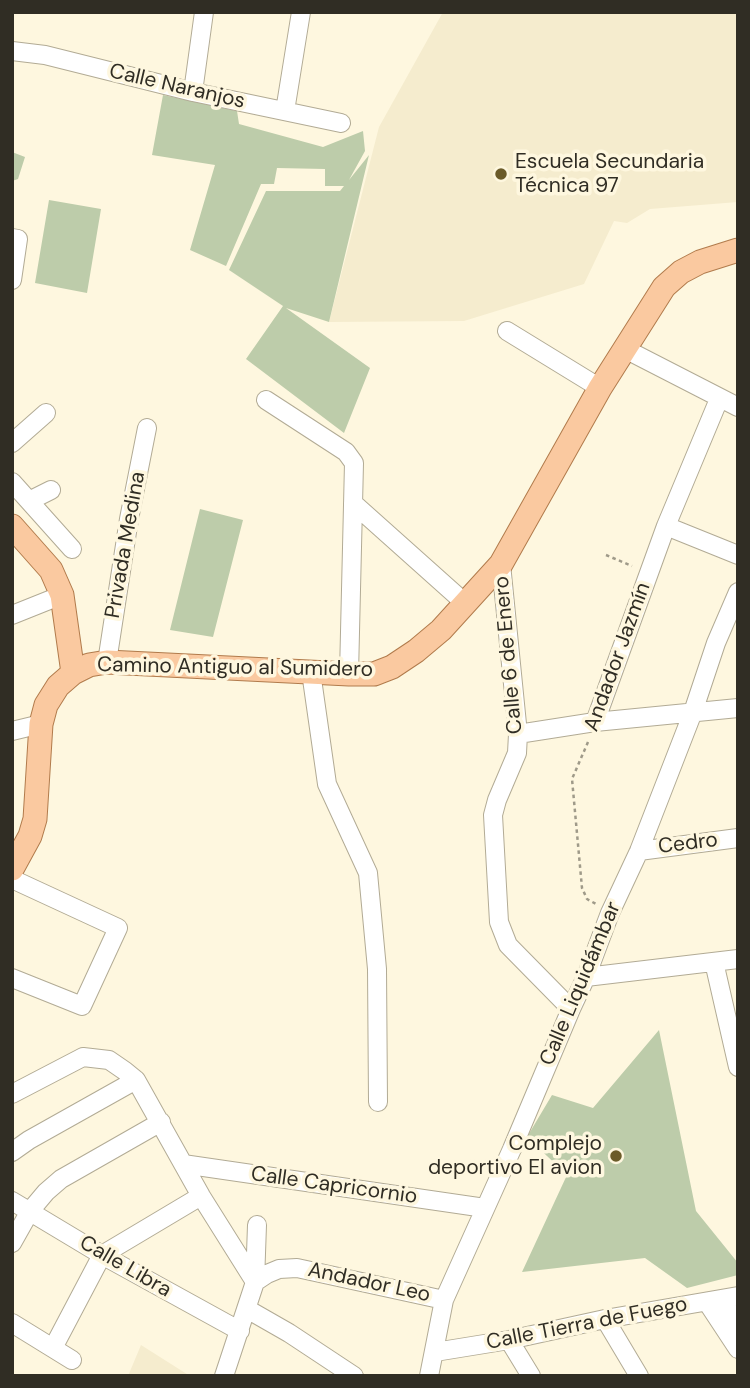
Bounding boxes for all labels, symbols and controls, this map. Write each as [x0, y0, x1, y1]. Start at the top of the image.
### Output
street label: Calle Naranjos [107, 59, 247, 115]
place label: Escuela Secundaria Técnica 97 [515, 149, 704, 199]
marker: Escuela Secundaria Técnica 97 [493, 166, 509, 182]
street label: Privada Medina [101, 470, 151, 620]
street label: Calle 6 de Enero [490, 575, 528, 735]
street label: Andador Jazmín [579, 579, 657, 735]
street label: Camino Antiguo al Sumidero [97, 653, 373, 683]
street label: Cedro [657, 828, 719, 860]
street label: Calle Liquidámbar [535, 898, 627, 1070]
place label: Complejo deportivo El avion [428, 1131, 602, 1181]
marker: Complejo deportivo El avion [608, 1148, 624, 1164]
street label: Calle Capricornio [249, 1162, 419, 1210]
street label: Calle Libra [75, 1231, 175, 1303]
street label: Andador Leo [305, 1258, 433, 1308]
street label: Calle Tierra de Fuego [484, 1292, 690, 1356]

